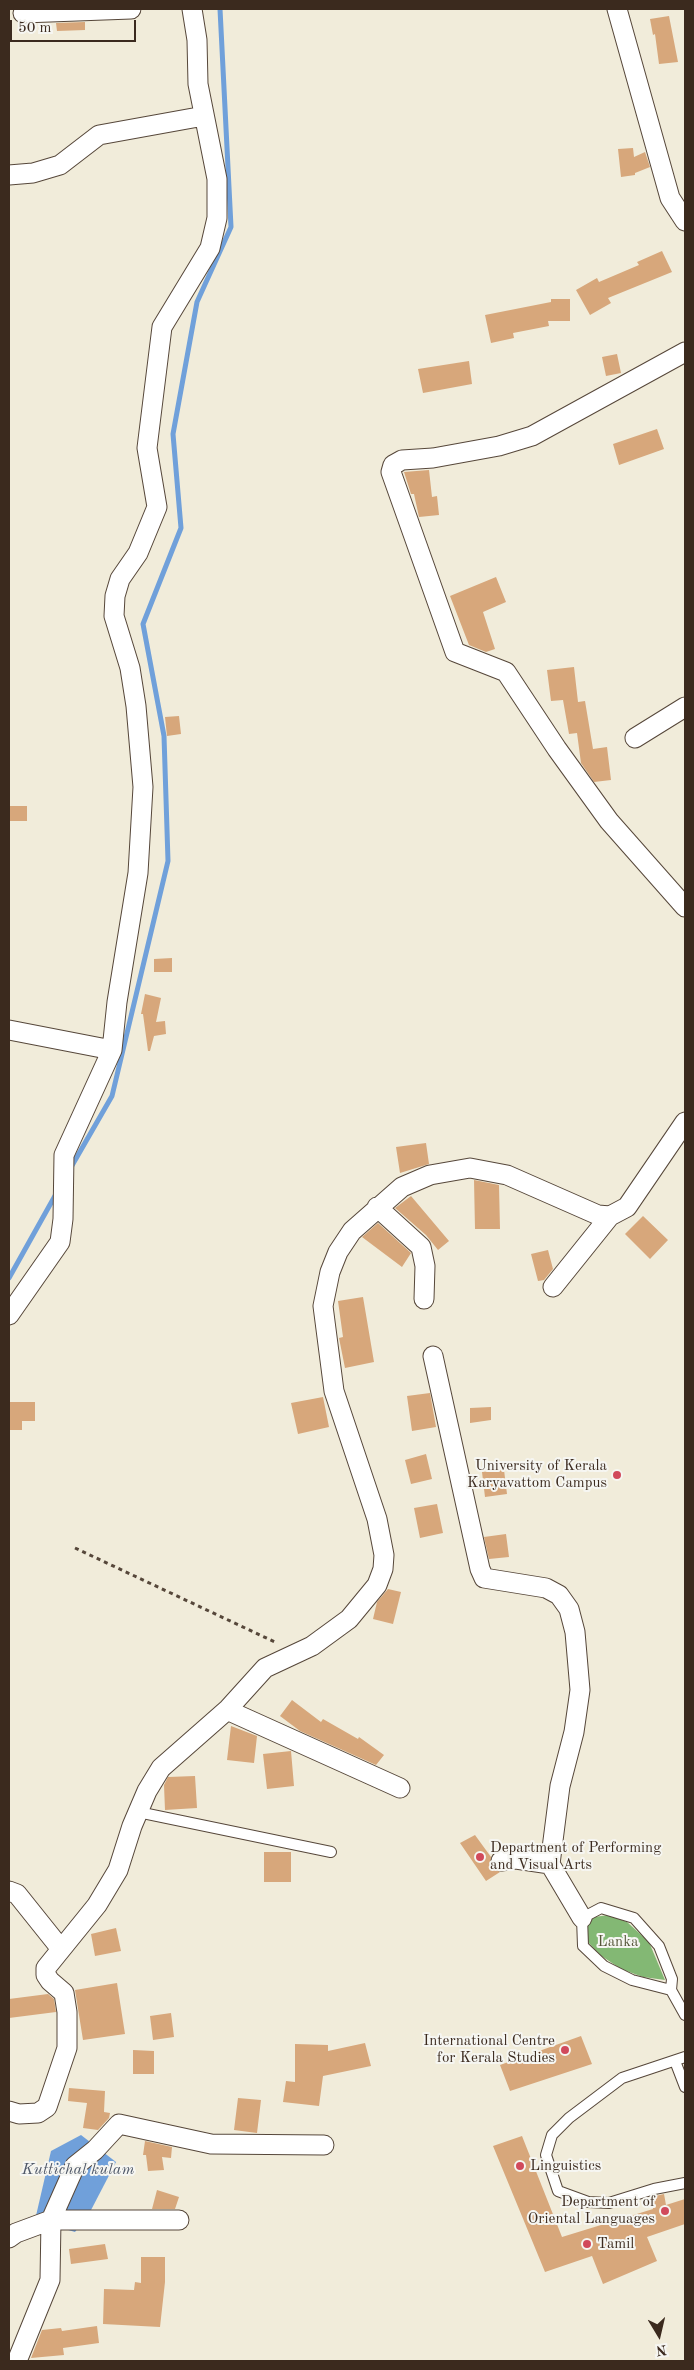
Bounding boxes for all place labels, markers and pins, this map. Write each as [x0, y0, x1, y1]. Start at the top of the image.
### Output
place label: University of Kerala Karyavattom Campus [467, 1457, 607, 1492]
marker: University of Kerala Karyavattom Campus [611, 1469, 623, 1481]
place label: Department of Performing and Visual Arts [490, 1839, 661, 1874]
marker: Department of Performing and Visual Arts [474, 1851, 486, 1863]
place label: International Centre for Kerala Studies [423, 2032, 555, 2067]
marker: International Centre for Kerala Studies [559, 2044, 571, 2056]
place label: Linguistics [530, 2157, 601, 2175]
marker: Linguistics [514, 2160, 526, 2172]
place label: Department of Oriental Languages [528, 2193, 655, 2228]
marker: Department of Oriental Languages [659, 2205, 671, 2217]
place label: Tamil [597, 2235, 634, 2253]
marker: Tamil [581, 2238, 593, 2250]

